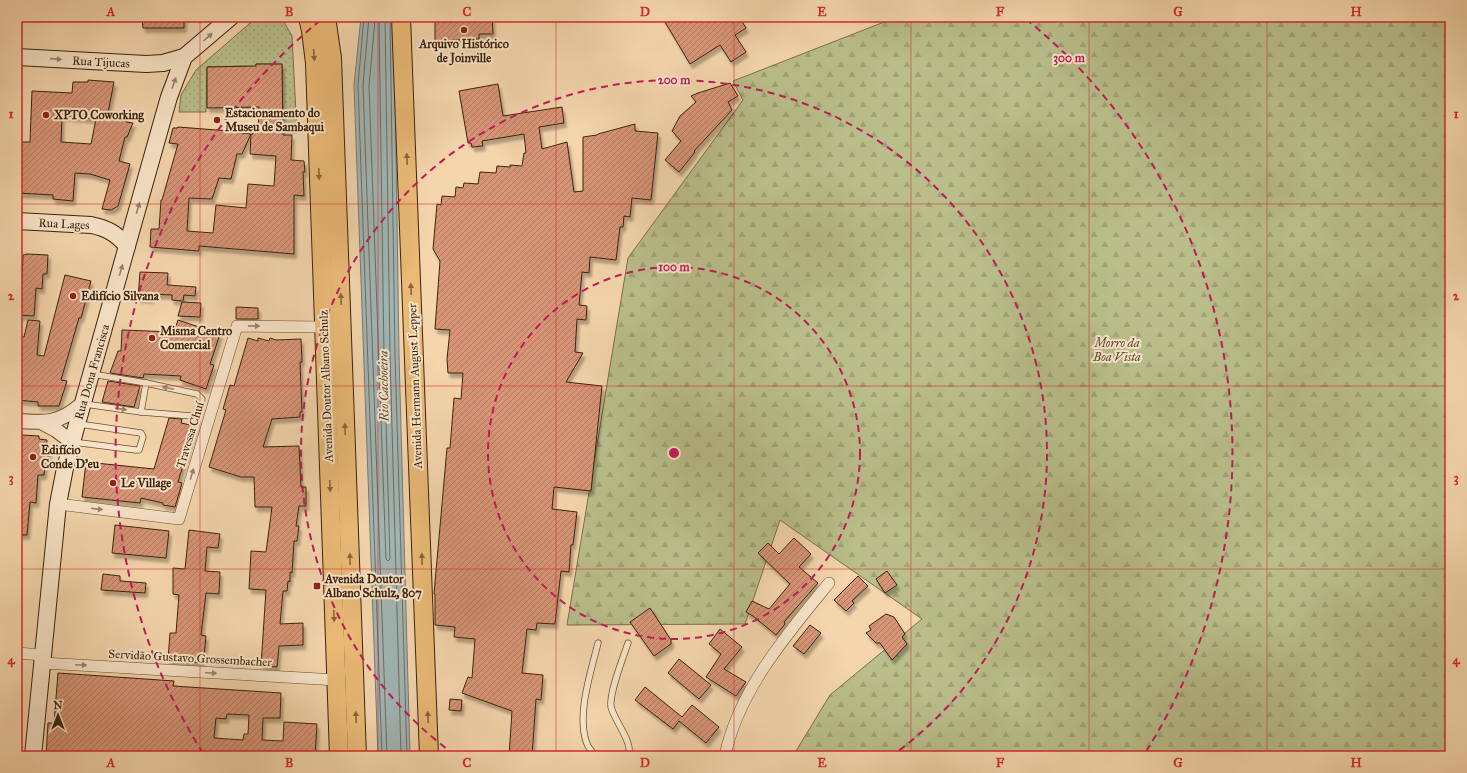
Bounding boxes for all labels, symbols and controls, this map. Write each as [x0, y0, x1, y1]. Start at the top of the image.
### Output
text: A [106, 4, 116, 20]
text: B [285, 4, 294, 20]
text: C [463, 4, 472, 20]
text: D [640, 4, 650, 20]
text: E [817, 4, 827, 20]
text: F [996, 4, 1005, 20]
text: G [1173, 4, 1183, 20]
text: H [1350, 4, 1362, 20]
marker: Arquivo Histórico de Joinville [459, 25, 469, 35]
one-way arrow [203, 33, 213, 42]
place label: Arquivo Histórico de Joinville [418, 37, 509, 66]
one-way arrow [311, 49, 318, 61]
text: 300 m [1053, 51, 1086, 66]
street label: Rua Tijucas [72, 53, 130, 71]
one-way arrow [50, 56, 62, 63]
text: 200 m [658, 73, 691, 87]
one-way arrow [171, 77, 177, 89]
text: 1 [8, 106, 14, 122]
place label: Estacionamento do Museu de Sambaqui [225, 106, 325, 135]
text: 1 [1453, 106, 1459, 122]
place label: XPTO Coworking [53, 108, 144, 123]
marker: XPTO Coworking [41, 110, 51, 120]
marker: Estacionamento do Museu de Sambaqui [212, 115, 222, 125]
one-way arrow [403, 153, 410, 165]
one-way arrow [315, 168, 322, 180]
one-way arrow [135, 202, 141, 214]
street label: Rua Lages [38, 216, 90, 233]
text: 100 m [658, 260, 691, 274]
one-way arrow [118, 264, 124, 276]
one-way arrow [408, 283, 415, 295]
text: 2 [8, 288, 15, 304]
text: 2 [1453, 288, 1460, 304]
place label: Edifício Silvana [81, 289, 160, 303]
marker: Edifício Silvana [68, 291, 78, 301]
one-way arrow [337, 293, 344, 305]
street label: Avenida Hermann August Lepper [405, 303, 426, 470]
street label: Avenida Doutor Albano Schulz [316, 309, 336, 463]
street label: Rua Dona Francisca [72, 322, 113, 421]
one-way arrow [248, 323, 261, 329]
place label: Misma Centro Comercial [160, 324, 232, 352]
marker: Misma Centro Comercial [147, 333, 157, 343]
park label: Morro da Boa Vista [1092, 336, 1141, 364]
water label: Rio Cachoeira [375, 350, 393, 423]
one-way arrow [162, 384, 174, 390]
street label: Travessa Chuí [173, 399, 207, 470]
one-way arrow [115, 406, 127, 412]
one-way arrow [342, 423, 349, 435]
place label: Edifício Conde D'eu [41, 443, 100, 471]
centre of rings [667, 446, 681, 460]
marker: Edifício Conde D'eu [28, 452, 38, 462]
one-way arrow [190, 468, 196, 481]
text: 3 [8, 470, 14, 486]
text: 3 [1453, 470, 1459, 486]
place label: Le Village [121, 476, 171, 491]
marker: Le Village [108, 478, 118, 488]
one-way arrow [327, 480, 333, 493]
one-way arrow [91, 506, 103, 512]
one-way arrow [347, 552, 353, 565]
one-way arrow [418, 553, 425, 565]
place label: Avenida Doutor Albano Schulz, 807 [324, 572, 422, 600]
marker: Avenida Doutor Albano Schulz, 807 [312, 581, 322, 591]
one-way arrow [331, 610, 338, 622]
street label: Servidão Gustavo Grossembacher [108, 647, 273, 669]
text: 4 [7, 652, 15, 668]
text: 4 [1452, 652, 1460, 668]
one-way arrow [75, 662, 88, 669]
one-way arrow [205, 669, 217, 676]
north arrow [38, 695, 78, 735]
text: N [53, 699, 63, 712]
one-way arrow [353, 710, 359, 723]
one-way arrow [424, 711, 431, 723]
text: A [106, 755, 116, 771]
text: B [285, 755, 294, 771]
text: C [463, 755, 472, 771]
text: D [640, 755, 650, 771]
text: E [817, 755, 827, 771]
text: F [996, 755, 1005, 771]
text: G [1173, 755, 1183, 771]
text: H [1350, 755, 1362, 771]

